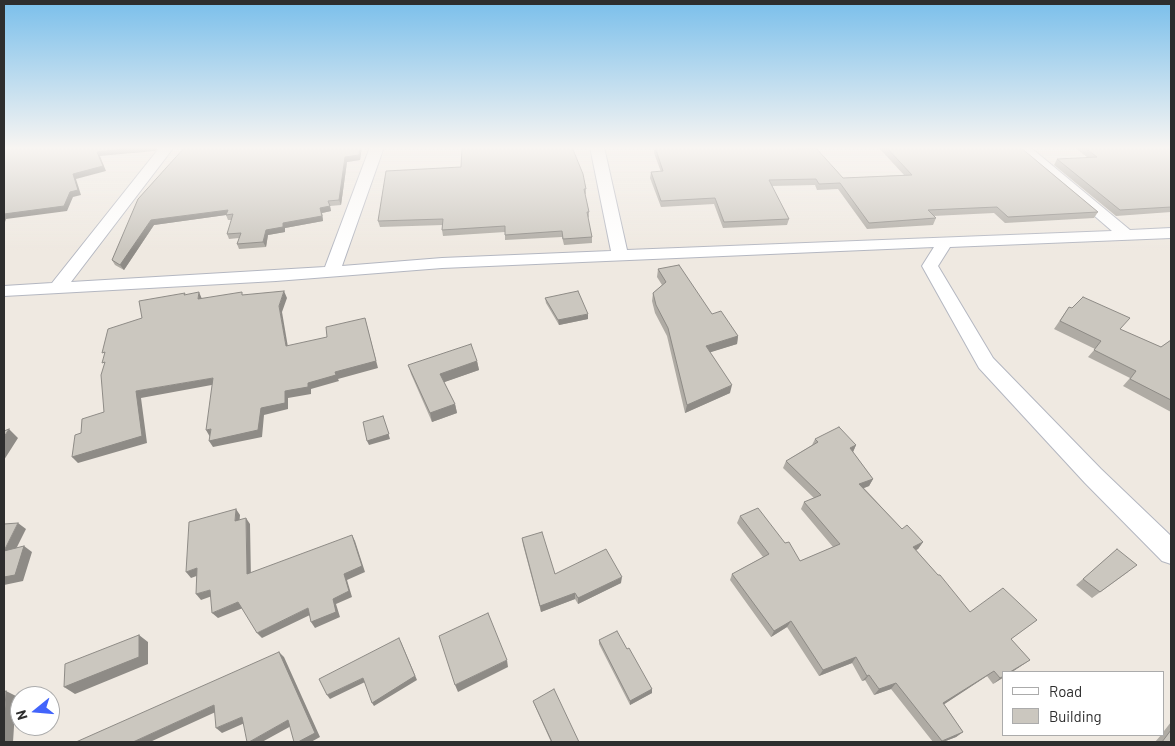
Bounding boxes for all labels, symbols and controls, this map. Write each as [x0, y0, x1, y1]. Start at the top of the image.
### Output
legend [1002, 671, 1165, 736]
text: Road [1049, 682, 1082, 700]
north arrow [10, 686, 60, 736]
text: Building [1049, 707, 1102, 725]
text: N [12, 708, 31, 722]

